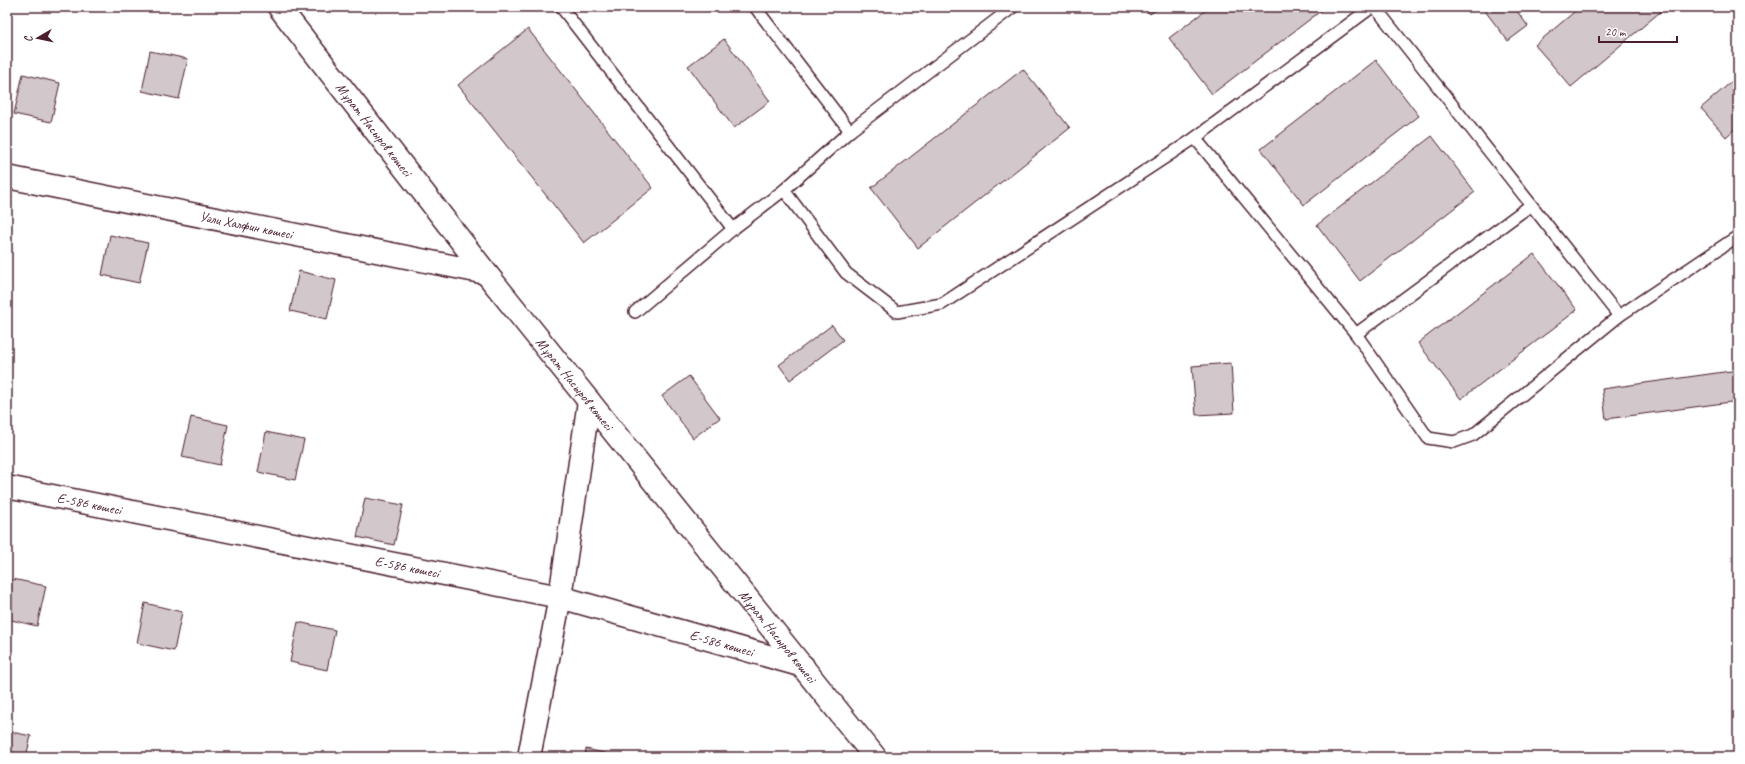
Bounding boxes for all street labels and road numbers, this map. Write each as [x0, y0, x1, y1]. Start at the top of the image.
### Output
street label: Мұрат Насыров көшесі [332, 79, 417, 182]
street label: Уәли Халфин көшесі [198, 208, 296, 243]
street label: Мұрат Насыров көшесі [532, 334, 618, 436]
street label: Е-586 көшесі [56, 489, 125, 519]
street label: Е-586 көшесі [373, 552, 443, 582]
street label: Мұрат Насыров көшесі [735, 587, 821, 688]
street label: Е-586 көшесі [688, 626, 758, 661]

